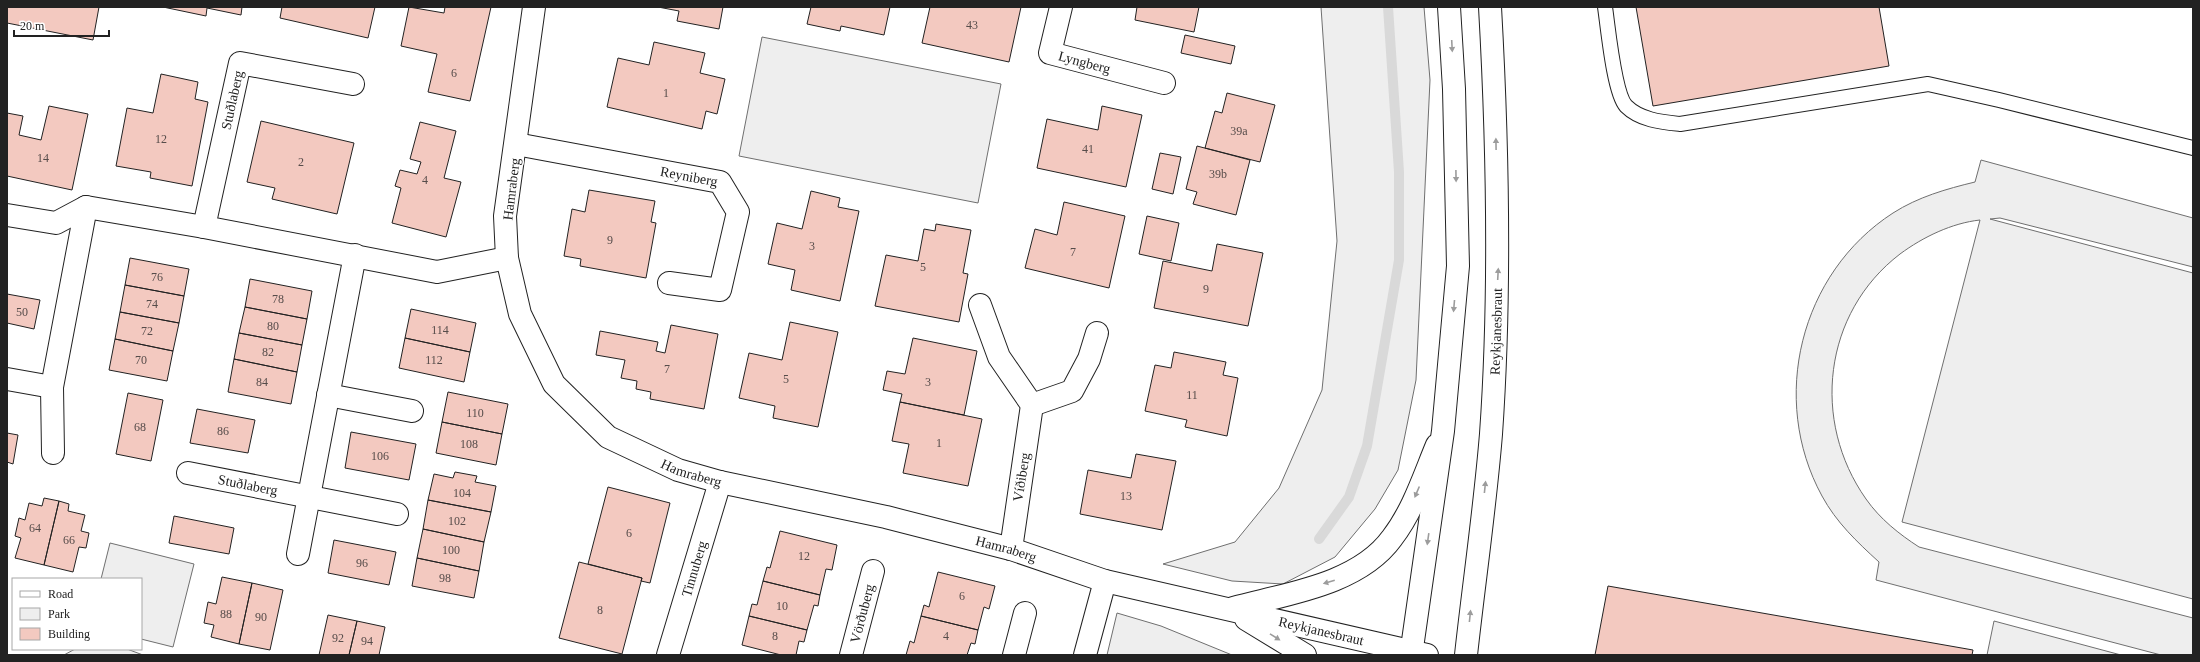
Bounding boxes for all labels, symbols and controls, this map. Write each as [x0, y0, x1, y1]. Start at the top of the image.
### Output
scale bar [14, 12, 109, 38]
house number: 43 [966, 18, 978, 32]
text: 20 m [20, 19, 45, 33]
one-way arrow [1448, 40, 1455, 52]
street label: Lyngberg [1057, 49, 1112, 77]
house number: 6 [451, 66, 457, 80]
street label: Stuðlaberg [219, 69, 246, 131]
house number: 1 [663, 86, 669, 100]
house number: 39a [1230, 124, 1248, 138]
house number: 12 [155, 132, 167, 146]
one-way arrow [1493, 137, 1499, 150]
house number: 41 [1082, 142, 1094, 156]
house number: 14 [37, 151, 49, 165]
house number: 2 [298, 155, 304, 169]
street label: Hamraberg [500, 157, 523, 221]
street label: Reyniberg [659, 164, 719, 189]
house number: 39b [1209, 167, 1227, 181]
one-way arrow [1453, 170, 1459, 183]
house number: 4 [422, 173, 428, 187]
house number: 9 [607, 233, 613, 247]
house number: 3 [809, 239, 815, 253]
house number: 7 [1070, 245, 1076, 259]
house number: 5 [920, 260, 926, 274]
one-way arrow [1495, 268, 1502, 280]
house number: 76 [151, 270, 163, 284]
house number: 9 [1203, 282, 1209, 296]
street label: Reykjanesbraut [1487, 288, 1505, 375]
house number: 78 [272, 292, 284, 306]
house number: 74 [146, 297, 158, 311]
one-way arrow [1451, 300, 1458, 312]
house number: 50 [16, 305, 28, 319]
house number: 80 [267, 319, 279, 333]
house number: 114 [431, 323, 449, 337]
house number: 72 [141, 324, 153, 338]
house number: 82 [262, 345, 274, 359]
house number: 70 [135, 353, 147, 367]
house number: 112 [425, 353, 443, 367]
house number: 7 [664, 362, 670, 376]
house number: 5 [783, 372, 789, 386]
house number: 84 [256, 375, 268, 389]
house number: 3 [925, 375, 931, 389]
house number: 11 [1186, 388, 1198, 402]
house number: 110 [466, 406, 484, 420]
house number: 68 [134, 420, 146, 434]
house number: 86 [217, 424, 229, 438]
house number: 1 [936, 436, 942, 450]
house number: 108 [460, 437, 478, 451]
house number: 106 [371, 449, 389, 463]
street label: Víðiberg [1010, 451, 1033, 503]
street label: Hamraberg [658, 456, 723, 490]
street label: Stuðlaberg [217, 472, 279, 498]
one-way arrow [1482, 481, 1488, 493]
house number: 104 [453, 486, 471, 500]
one-way arrow [1414, 487, 1420, 498]
house number: 13 [1120, 489, 1132, 503]
house number: 102 [448, 514, 466, 528]
house number: 64 [29, 521, 41, 535]
house number: 6 [626, 526, 632, 540]
house number: 66 [63, 533, 75, 547]
street label: Hamraberg [974, 533, 1038, 565]
one-way arrow [1425, 533, 1431, 545]
street label: Tinnuberg [679, 539, 710, 599]
house number: 100 [442, 543, 460, 557]
house number: 12 [798, 549, 810, 563]
house number: 96 [356, 556, 368, 570]
house number: 98 [439, 571, 451, 585]
legend [12, 578, 142, 650]
one-way arrow [1323, 579, 1335, 585]
street label: Vörðuberg [847, 582, 877, 645]
text: Road [48, 587, 73, 601]
house number: 6 [959, 589, 965, 603]
house number: 10 [776, 599, 788, 613]
house number: 8 [597, 603, 603, 617]
text: Park [48, 607, 70, 621]
house number: 88 [220, 607, 232, 621]
house number: 90 [255, 610, 267, 624]
one-way arrow [1467, 610, 1473, 622]
street label: Reykjanesbraut [1277, 614, 1365, 648]
text: Building [48, 627, 90, 641]
house number: 8 [772, 629, 778, 643]
house number: 4 [943, 629, 949, 643]
house number: 92 [332, 631, 344, 645]
one-way arrow [1269, 633, 1281, 640]
house number: 94 [361, 634, 373, 648]

